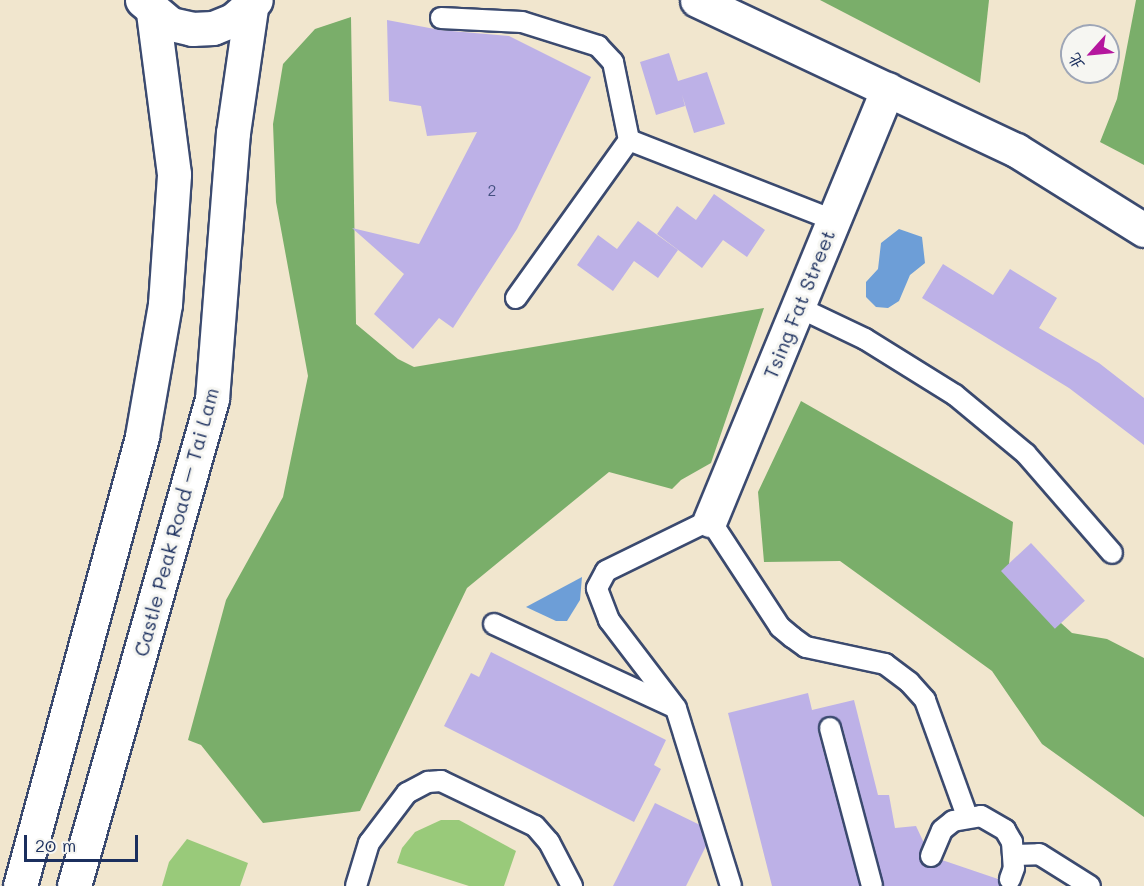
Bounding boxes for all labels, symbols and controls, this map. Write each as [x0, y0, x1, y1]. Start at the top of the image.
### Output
north arrow [1060, 24, 1120, 84]
text: 北 [1062, 50, 1088, 73]
house number: 2 [488, 180, 496, 200]
street label: Tsing Fat Street [758, 226, 840, 382]
street label: Castle Peak Road – Tai Lam [129, 385, 223, 659]
scale bar [27, 823, 141, 861]
text: 20 m [35, 833, 76, 857]

